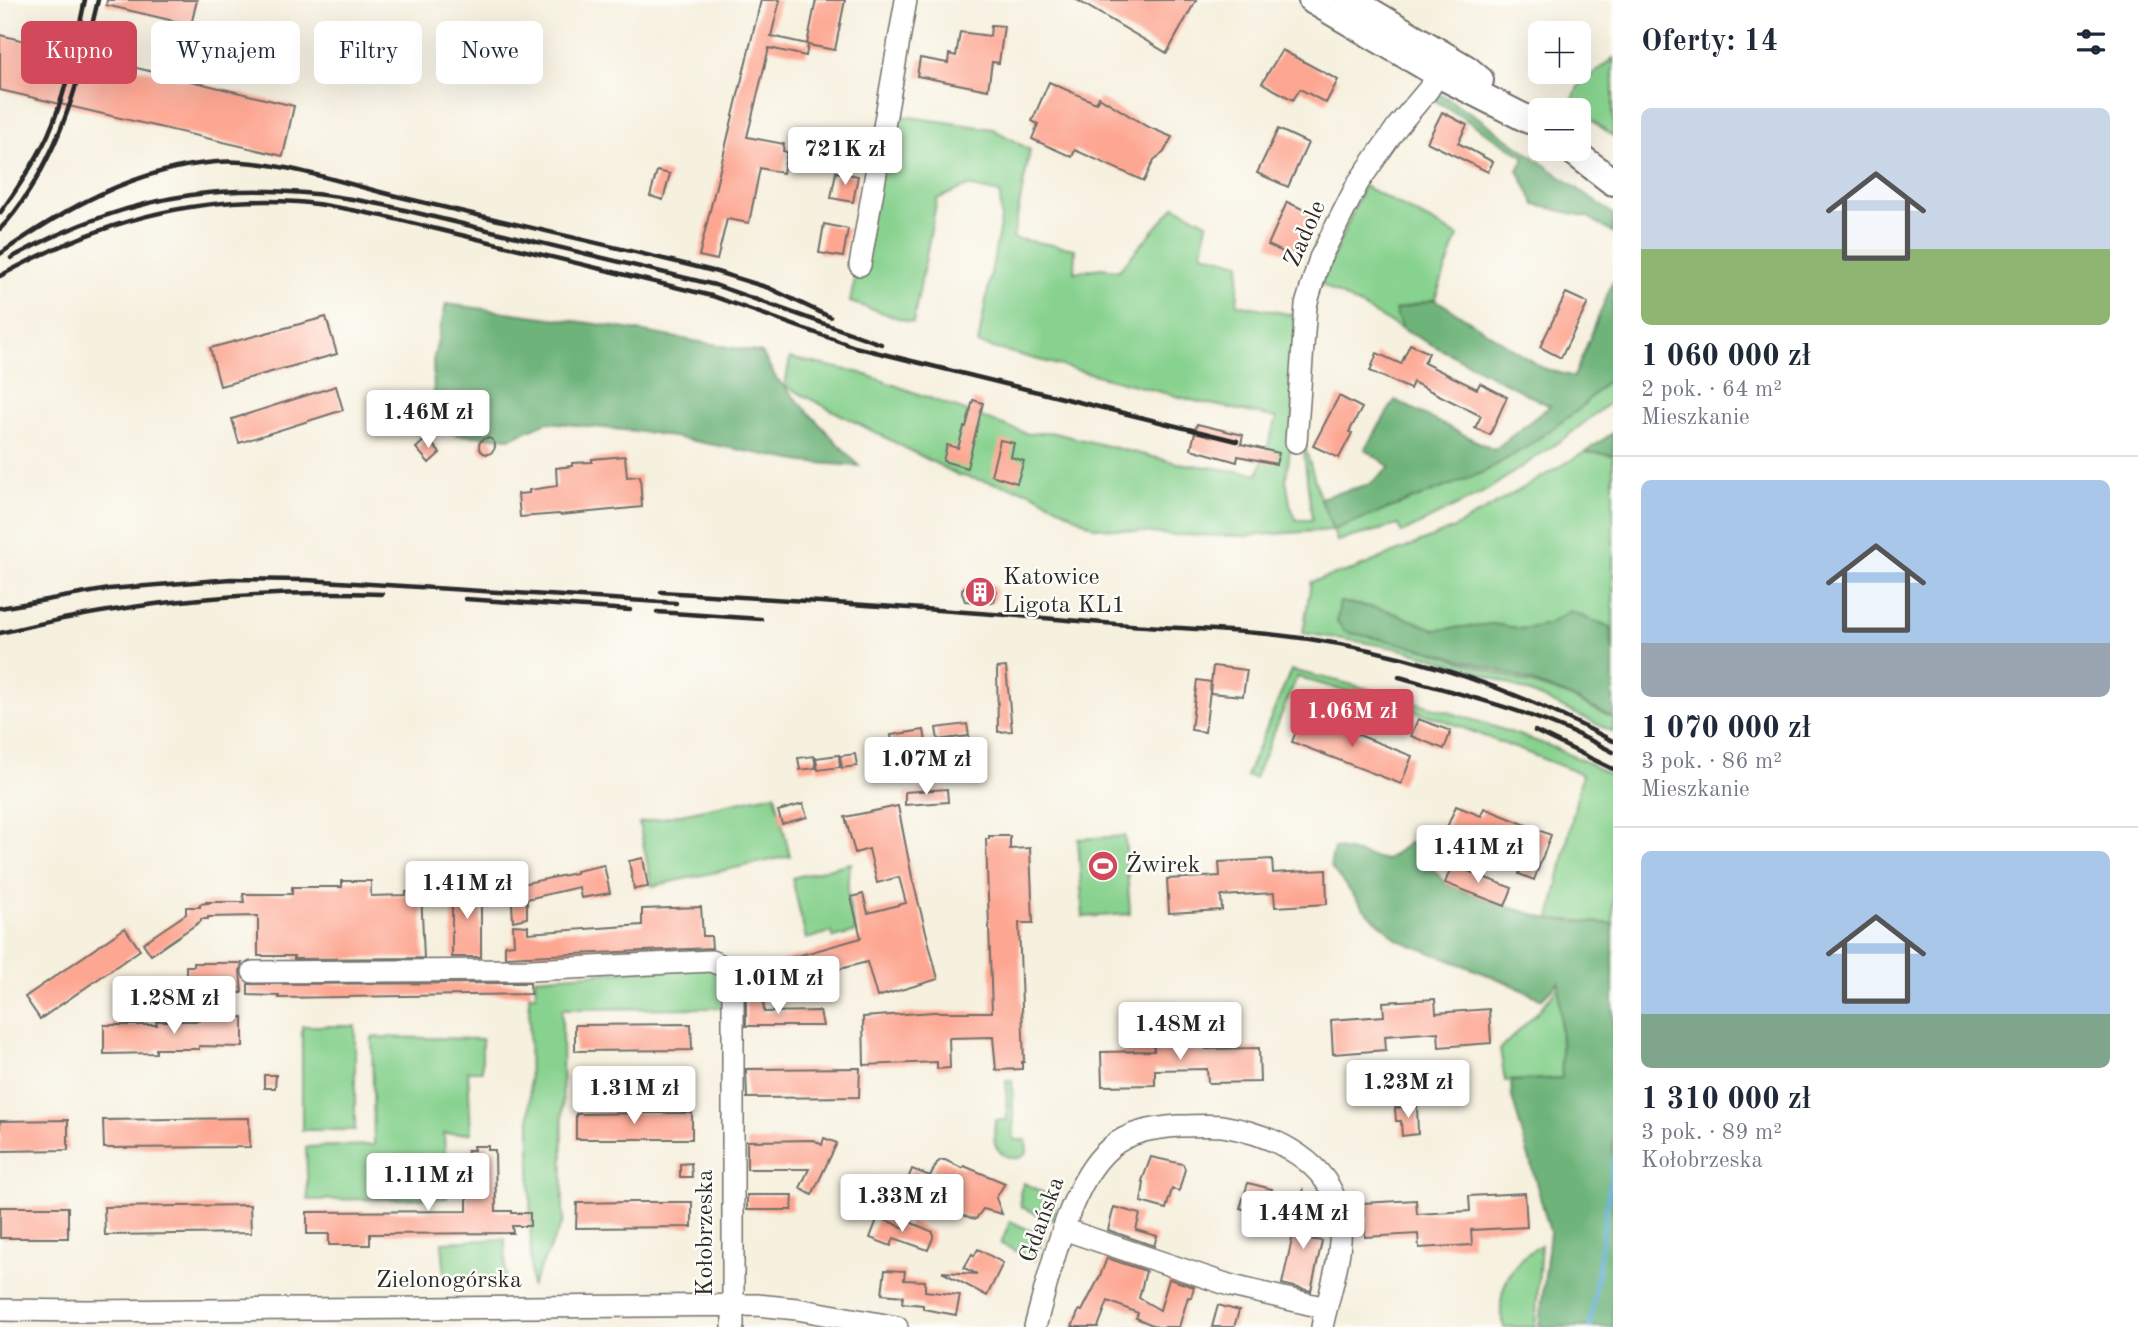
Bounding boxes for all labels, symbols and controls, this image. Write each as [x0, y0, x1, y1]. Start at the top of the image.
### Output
chip: Kupno [21, 21, 137, 84]
chip: Wynajem [151, 21, 300, 84]
chip: Filtry [314, 21, 422, 84]
chip: Nowe [436, 21, 543, 84]
map controls [1528, 21, 1591, 161]
button: + [1528, 21, 1591, 84]
icon: filters [2072, 23, 2110, 61]
text: Oferty: 14 [1641, 27, 1778, 57]
button: − [1528, 98, 1591, 161]
pin: 721K zł [780, 128, 910, 187]
text: 721K zł [804, 138, 886, 161]
icon: home [1813, 153, 1939, 279]
street label: Zadole [1281, 197, 1331, 271]
text: 1 060 000 zł [1641, 342, 1811, 372]
text: 2 pok. · 64 m² [1641, 378, 1782, 401]
pin: 1.46M zł [356, 391, 500, 450]
text: 1.46M zł [382, 401, 474, 424]
text: Mieszkanie [1641, 406, 1750, 429]
icon: home [1813, 525, 1939, 651]
place label: Katowice Ligota KL1 [1003, 566, 1126, 618]
building icon: Katowice Ligota KL1 [963, 575, 997, 609]
pin: 1.06M zł [1280, 690, 1424, 749]
text: 1.06M zł [1306, 700, 1398, 723]
text: 1 070 000 zł [1641, 714, 1811, 744]
pin: 1.07M zł [854, 738, 998, 797]
text: 1.07M zł [880, 748, 972, 771]
text: 3 pok. · 86 m² [1641, 750, 1782, 773]
text: Mieszkanie [1641, 778, 1750, 801]
pin: 1.41M zł [1406, 826, 1550, 885]
text: 1.41M zł [1432, 836, 1524, 859]
sports icon: Żwirek [1086, 849, 1120, 883]
place label: Żwirek [1126, 851, 1200, 878]
pin: 1.41M zł [395, 862, 539, 921]
text: 1.41M zł [421, 872, 513, 895]
icon: home [1813, 896, 1939, 1022]
pin: 1.01M zł [706, 956, 850, 1016]
text: 1.01M zł [732, 967, 824, 990]
pin: 1.28M zł [102, 976, 246, 1036]
text: 1.28M zł [128, 987, 220, 1010]
pin: 1.48M zł [1108, 1002, 1252, 1062]
text: 1.48M zł [1134, 1013, 1226, 1036]
pin: 1.23M zł [1336, 1060, 1480, 1120]
pin: 1.31M zł [562, 1066, 706, 1126]
text: 1.23M zł [1362, 1071, 1454, 1094]
text: 1.31M zł [588, 1077, 680, 1100]
text: 1 310 000 zł [1641, 1085, 1811, 1115]
text: 3 pok. · 89 m² [1641, 1121, 1782, 1144]
text: Kołobrzeska [1641, 1149, 1763, 1172]
pin: 1.11M zł [356, 1154, 500, 1213]
text: 1.11M zł [382, 1164, 474, 1187]
street label: Kołobrzeska [694, 1169, 718, 1297]
pin: 1.33M zł [830, 1174, 974, 1234]
street label: Gdańska [1016, 1174, 1070, 1266]
text: 1.33M zł [856, 1185, 948, 1208]
pin: 1.44M zł [1231, 1192, 1375, 1251]
text: 1.44M zł [1257, 1202, 1349, 1225]
street label: Zielonogórska [376, 1269, 522, 1293]

